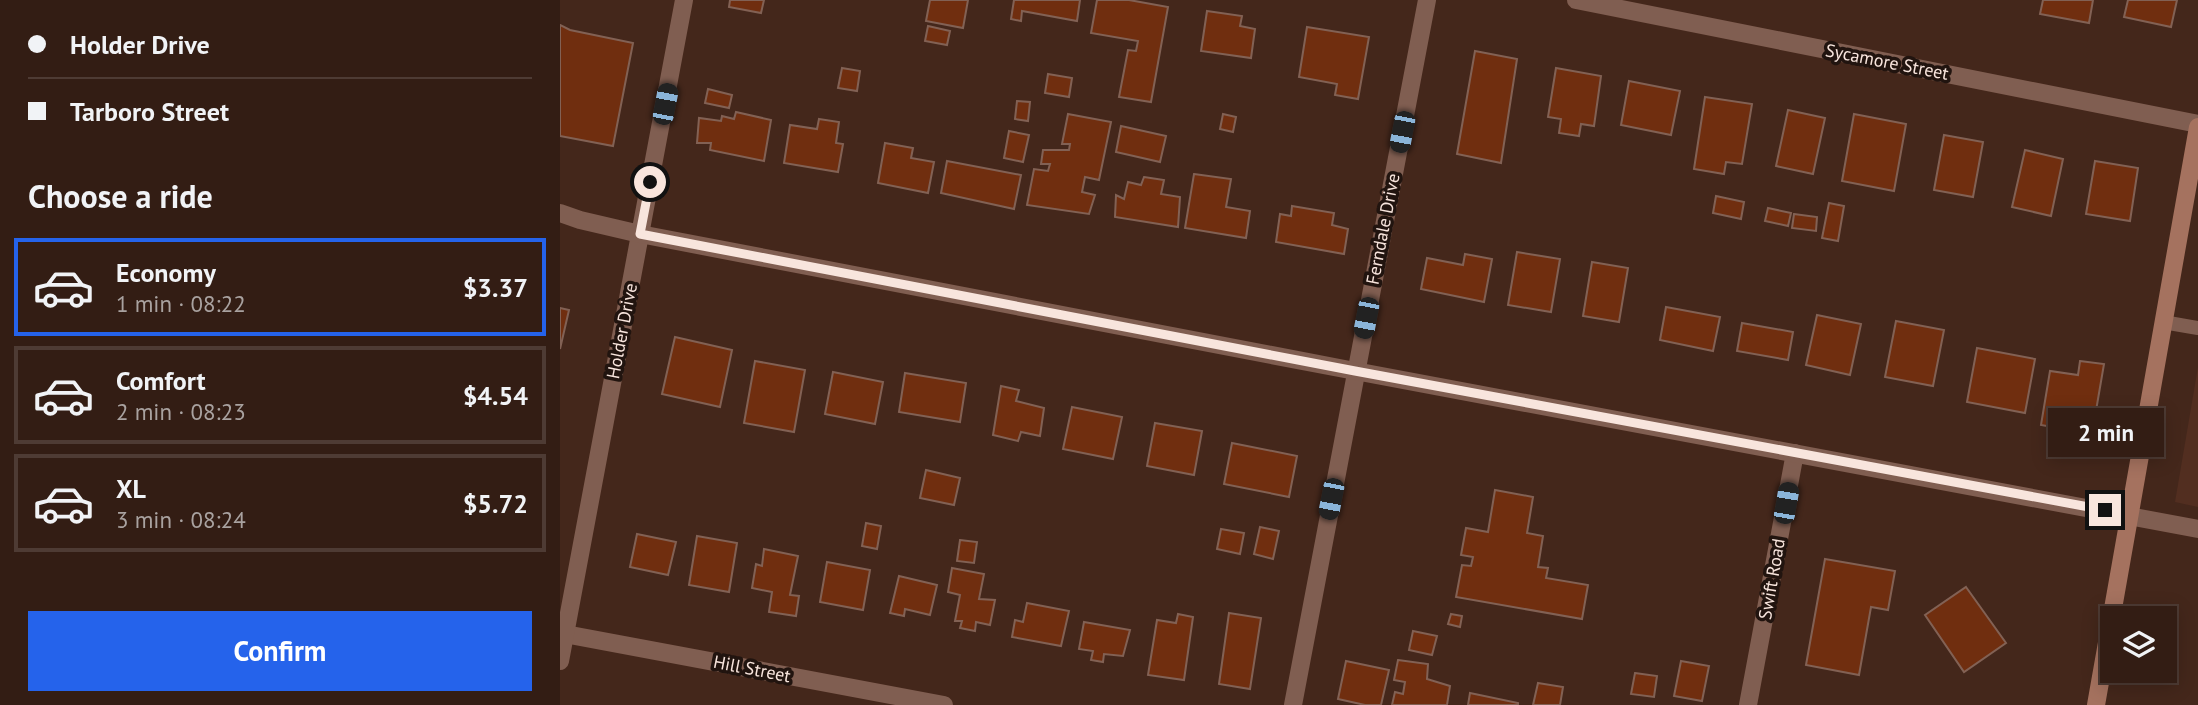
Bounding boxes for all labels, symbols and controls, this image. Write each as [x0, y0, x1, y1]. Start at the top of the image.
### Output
text: Holder Drive [70, 28, 210, 61]
street label: Sycamore Street [1823, 38, 1951, 85]
car [651, 81, 680, 127]
text: Tarboro Street [70, 95, 229, 128]
car [1388, 109, 1417, 155]
route start [634, 166, 666, 198]
street label: Ferndale Drive [1360, 171, 1405, 286]
text: Choose a ride [28, 175, 213, 217]
icon: car [32, 256, 95, 319]
text: Economy [116, 256, 216, 289]
text: $3.37 [463, 271, 528, 304]
street label: Holder Drive [601, 281, 642, 381]
text: 1 min · 08:22 [116, 289, 246, 318]
car [1352, 295, 1381, 341]
icon: car [32, 364, 95, 427]
text: Comfort [116, 364, 206, 397]
text: $4.54 [463, 379, 528, 412]
text: 2 min · 08:23 [116, 397, 246, 426]
callout: 2 min [2047, 408, 2163, 458]
text: 2 min [2078, 418, 2134, 447]
icon: car [32, 472, 95, 535]
text: XL [116, 472, 146, 505]
car [1317, 476, 1346, 522]
car [1773, 480, 1800, 526]
text: $5.72 [463, 487, 528, 520]
route end [2089, 494, 2121, 526]
text: 3 min · 08:24 [116, 505, 246, 534]
street label: Swift Road [1753, 536, 1790, 621]
map controls [2100, 606, 2177, 683]
button: layers [2100, 606, 2177, 683]
button: Confirm [28, 611, 532, 691]
street label: Hill Street [712, 650, 793, 687]

